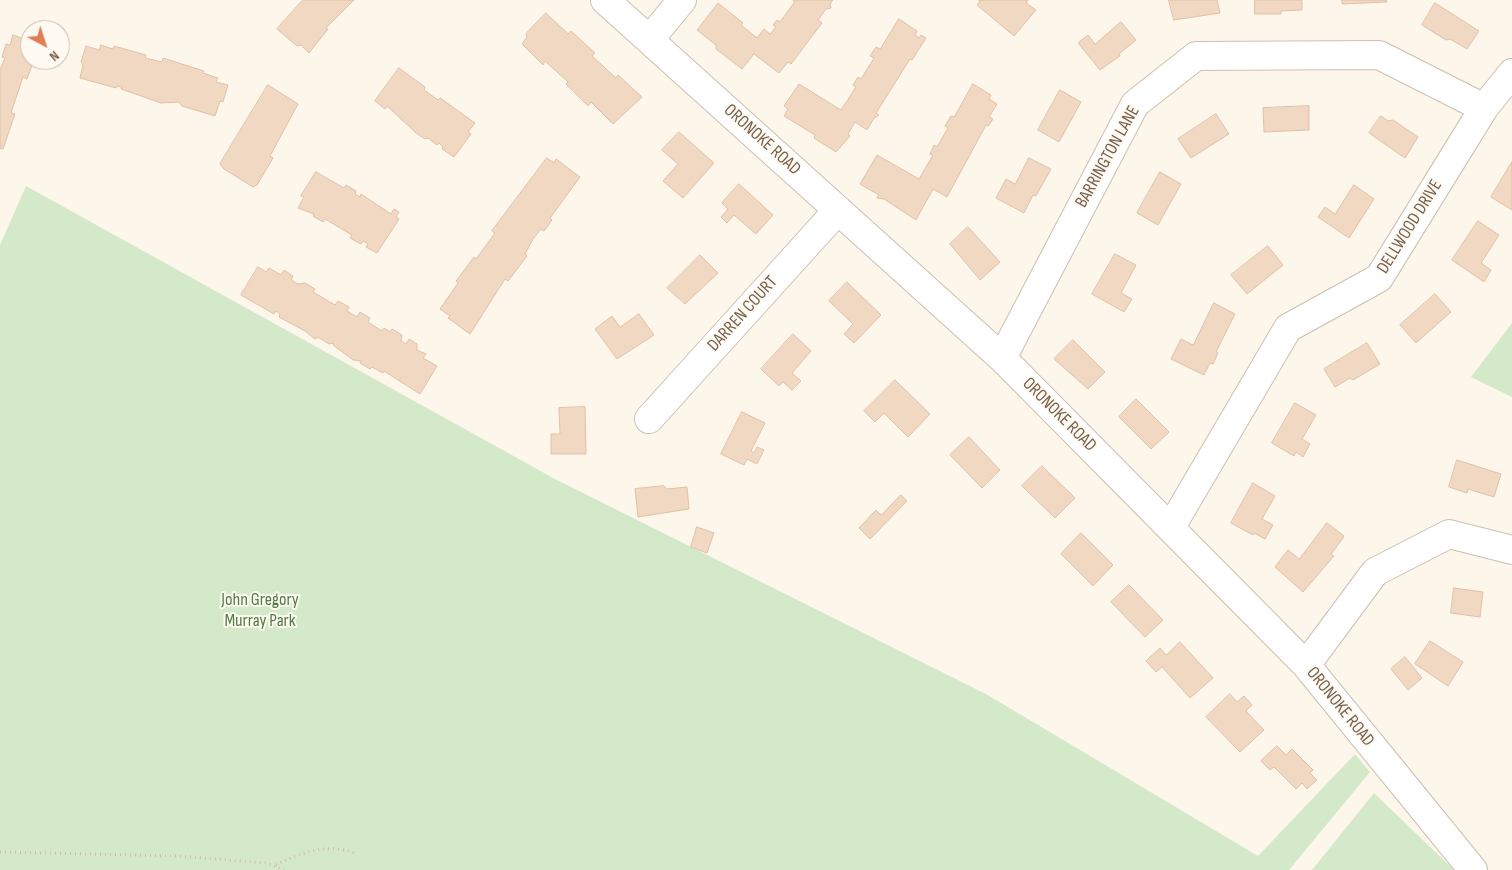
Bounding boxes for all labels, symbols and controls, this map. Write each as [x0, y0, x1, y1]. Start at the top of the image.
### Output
north arrow [20, 20, 70, 70]
text: N [46, 47, 63, 65]
street label: ORONOKE ROAD [719, 100, 805, 180]
street label: BARRINGTON LANE [1071, 102, 1145, 212]
street label: DELLWOOD DRIVE [1373, 176, 1447, 278]
street label: DARREN COURT [703, 272, 783, 356]
street label: ORONOKE ROAD [1017, 373, 1101, 457]
park label: John Gregory Murray Park [221, 589, 299, 632]
street label: ORONOKE ROAD [1301, 663, 1379, 751]

